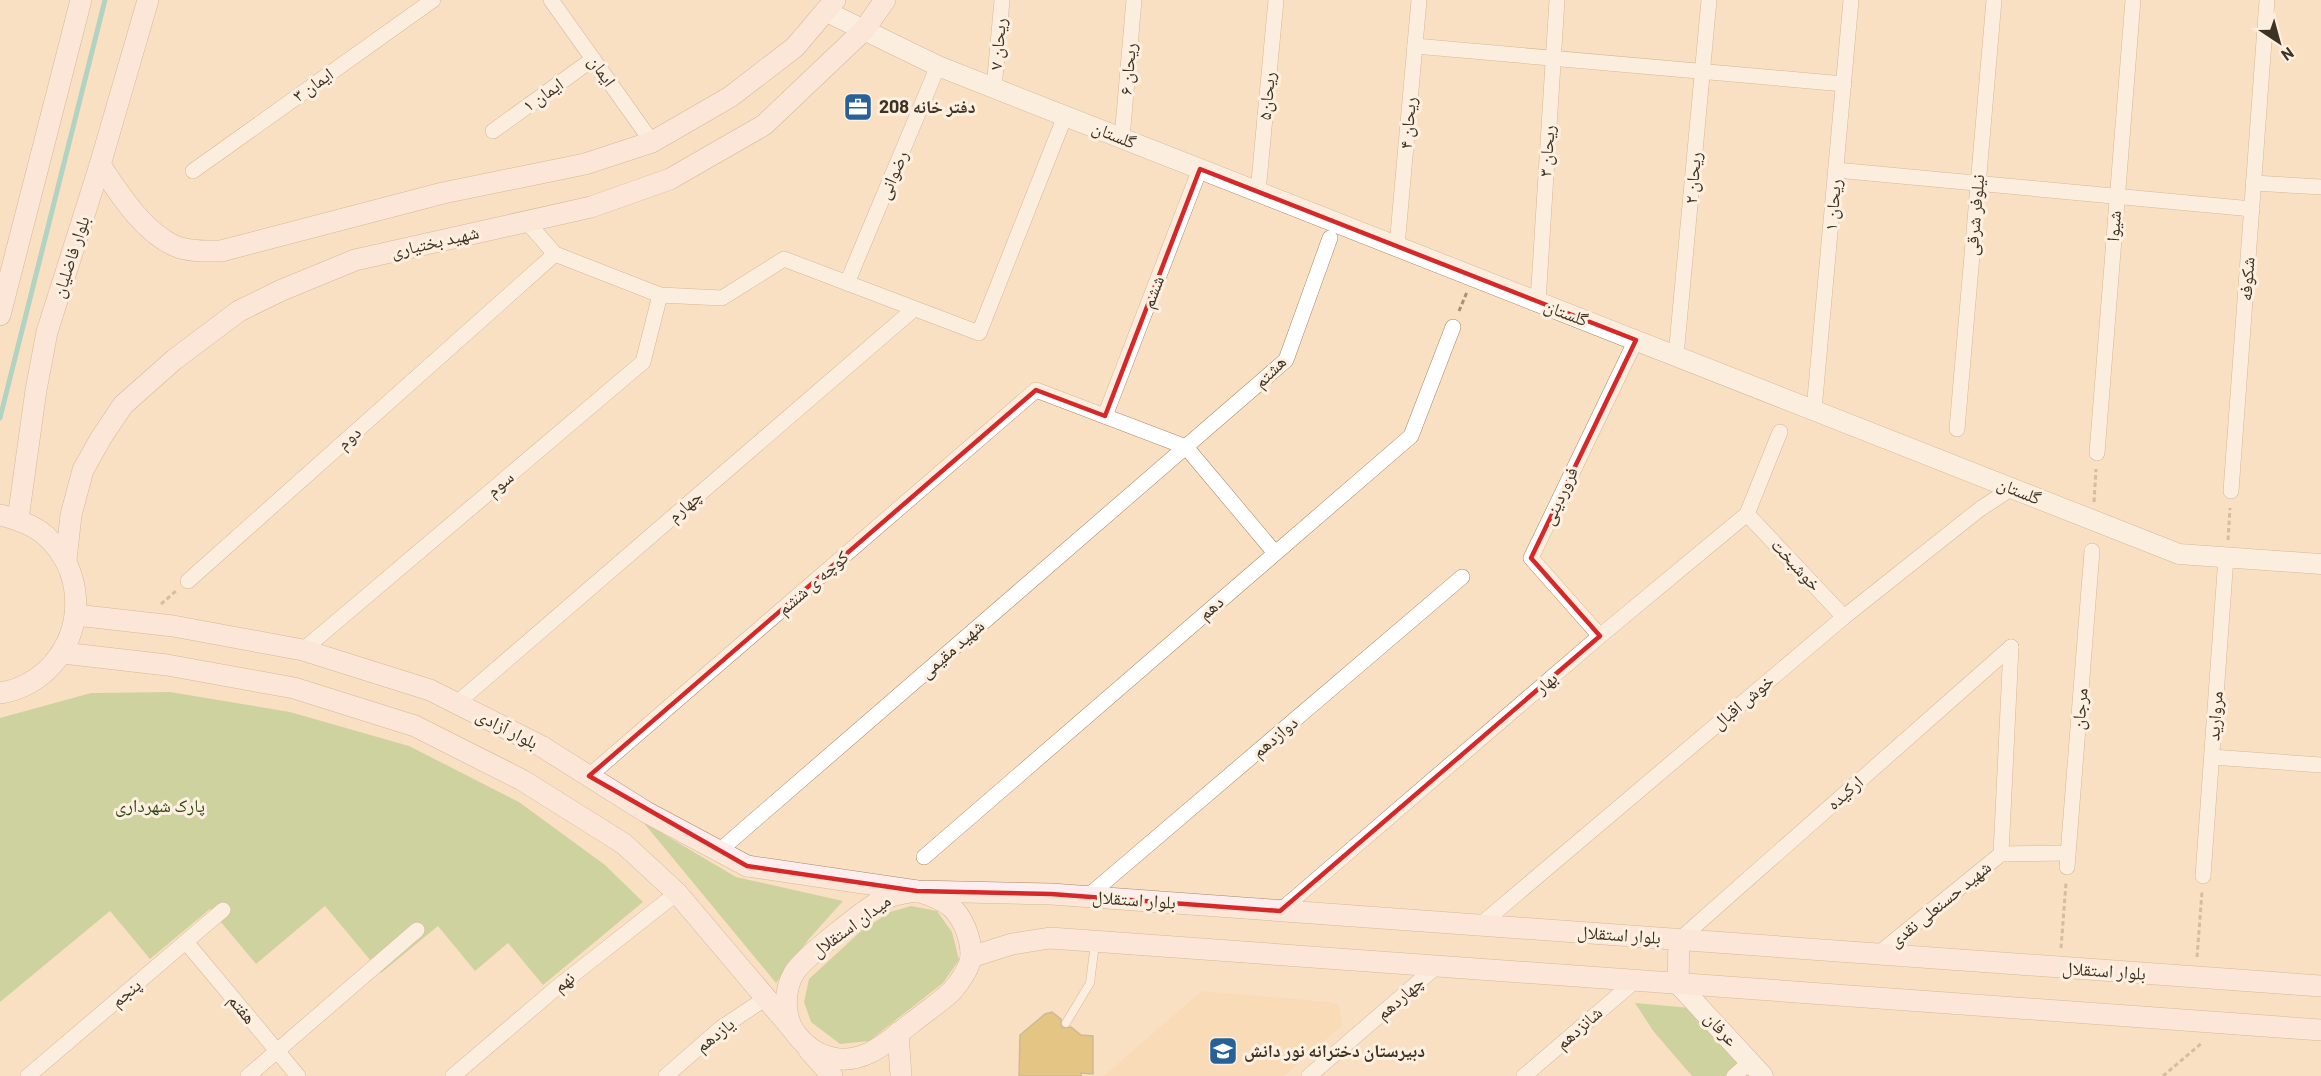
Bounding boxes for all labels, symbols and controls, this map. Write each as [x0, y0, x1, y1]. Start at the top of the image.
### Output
north arrow [2249, 12, 2309, 72]
street label: ریحان ۷ [984, 17, 1011, 71]
street label: ریحان ۶ [1114, 42, 1141, 96]
text: N [2278, 44, 2298, 65]
street label: ایمان [584, 51, 621, 91]
street label: ایمان ۳ [288, 62, 338, 107]
street label: ریحان۵ [1253, 71, 1280, 121]
street label: ایمان ۱ [518, 72, 568, 117]
office icon: دفتر خانه 208 [842, 91, 874, 123]
place label: دفتر خانه 208 [879, 95, 976, 117]
street label: ریحان ۴ [1394, 96, 1421, 150]
street label: گلستان [1089, 115, 1140, 154]
street label: ریحان ۳ [1533, 124, 1560, 178]
street label: رضوانی [872, 147, 913, 203]
street label: ریحان ۲ [1679, 151, 1706, 205]
street label: نیلوفر شرقی [1959, 173, 1990, 257]
street label: ریحان ۱ [1819, 178, 1846, 232]
street label: شیوا [2101, 210, 2125, 242]
street label: بلوار فاضلیان [46, 213, 95, 301]
street label: شهید بختیاری [389, 220, 481, 263]
street label: شکوفه [2233, 256, 2259, 302]
street label: ششم [1136, 272, 1170, 312]
street label: گلستان [1541, 294, 1592, 332]
street label: هشتم [1248, 350, 1292, 394]
street label: دوم [332, 421, 366, 455]
street label: فروردینی [1536, 463, 1583, 528]
street label: سوم [481, 465, 519, 503]
street label: گلستان [1994, 471, 2045, 510]
street label: چهارم [663, 484, 707, 528]
street label: خوشبخت [1767, 534, 1826, 595]
street label: کوچه ی ششم [772, 545, 854, 621]
street label: دهم [1193, 590, 1229, 626]
street label: شهید مقیمی [914, 614, 989, 683]
street label: بهار [1529, 666, 1562, 699]
street label: خوش اقبال [1707, 669, 1778, 734]
street label: مرجان [2066, 687, 2093, 731]
street label: مروارید [2201, 690, 2227, 742]
street label: بلوار آزادی [472, 703, 542, 754]
street label: دوازدهم [1247, 711, 1303, 763]
street label: ارکیده [1822, 770, 1867, 814]
park label: پارک شهرداری [115, 794, 205, 817]
street label: شهید حسنعلی نقدی [1884, 855, 1996, 952]
street label: بلوار استقلال [1091, 885, 1177, 914]
street label: میدان استقلال [806, 889, 895, 962]
street label: بلوار استقلال [1576, 920, 1662, 949]
street label: بلوار استقلال [2061, 956, 2147, 985]
street label: نهم [548, 966, 580, 998]
street label: چهاردهم [1371, 971, 1429, 1025]
street label: پنجم [106, 973, 146, 1013]
street label: هفتم [222, 989, 262, 1029]
street label: شانزدهم [1550, 1001, 1608, 1055]
street label: عرفان [1700, 1007, 1743, 1051]
street label: یازدهم [690, 1012, 740, 1058]
school or university icon: دبیرستان دخترانه نور دانش [1207, 1035, 1239, 1067]
place label: دبیرستان دخترانه نور دانش [1244, 1039, 1425, 1062]

